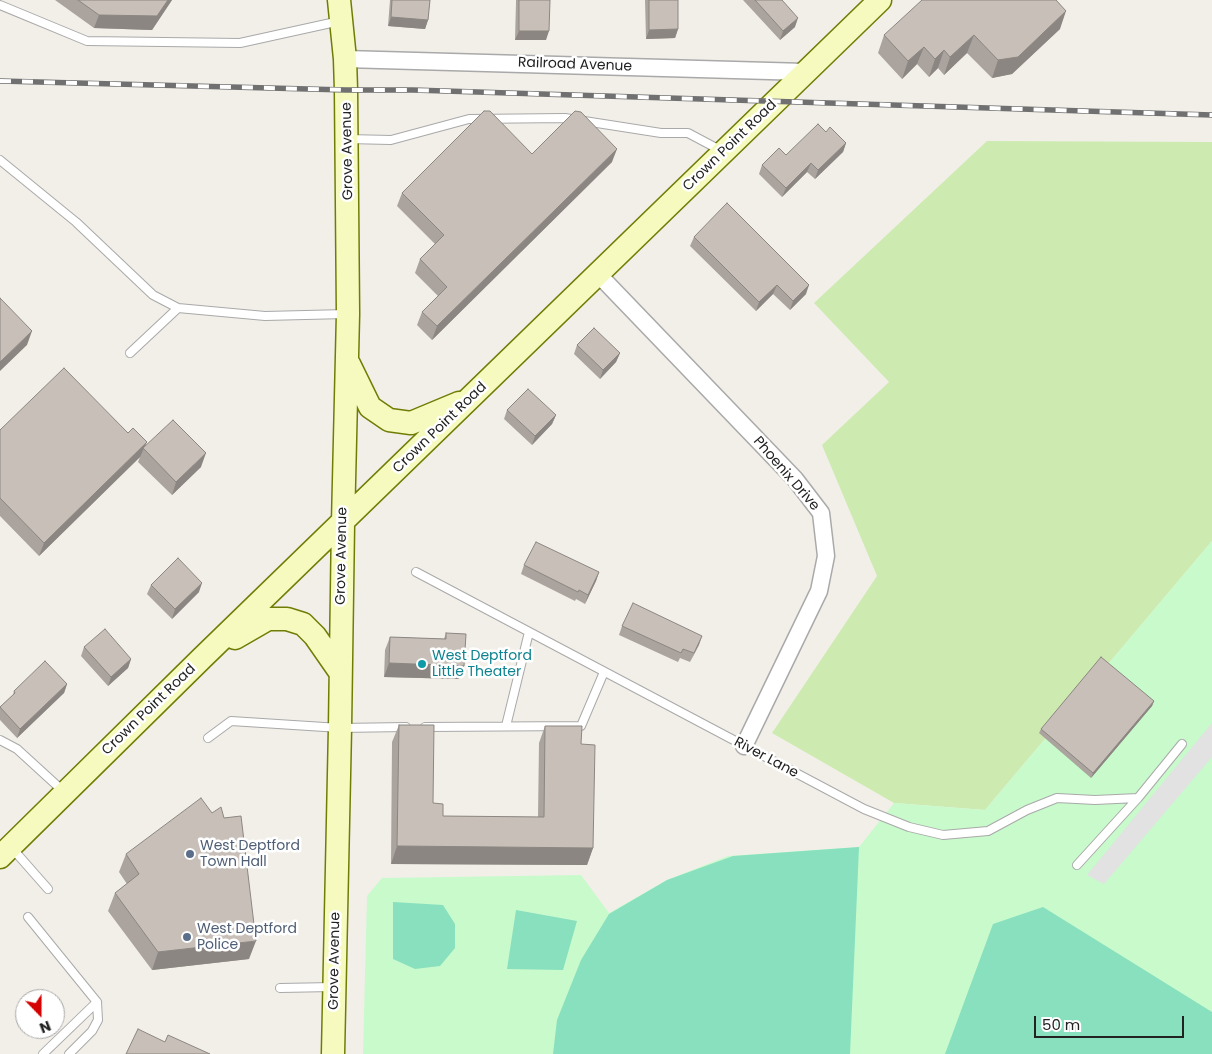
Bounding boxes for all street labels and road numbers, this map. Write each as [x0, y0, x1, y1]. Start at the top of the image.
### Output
street label: Railroad Avenue [518, 55, 632, 75]
street label: Crown Point Road [680, 97, 780, 195]
street label: Grove Avenue [339, 102, 357, 200]
street label: Crown Point Road [390, 379, 490, 477]
street label: Phoenix Drive [749, 434, 823, 514]
street label: Grove Avenue [333, 507, 351, 605]
street label: Crown Point Road [99, 661, 199, 759]
street label: River Lane [731, 734, 801, 782]
street label: Grove Avenue [326, 912, 344, 1010]

